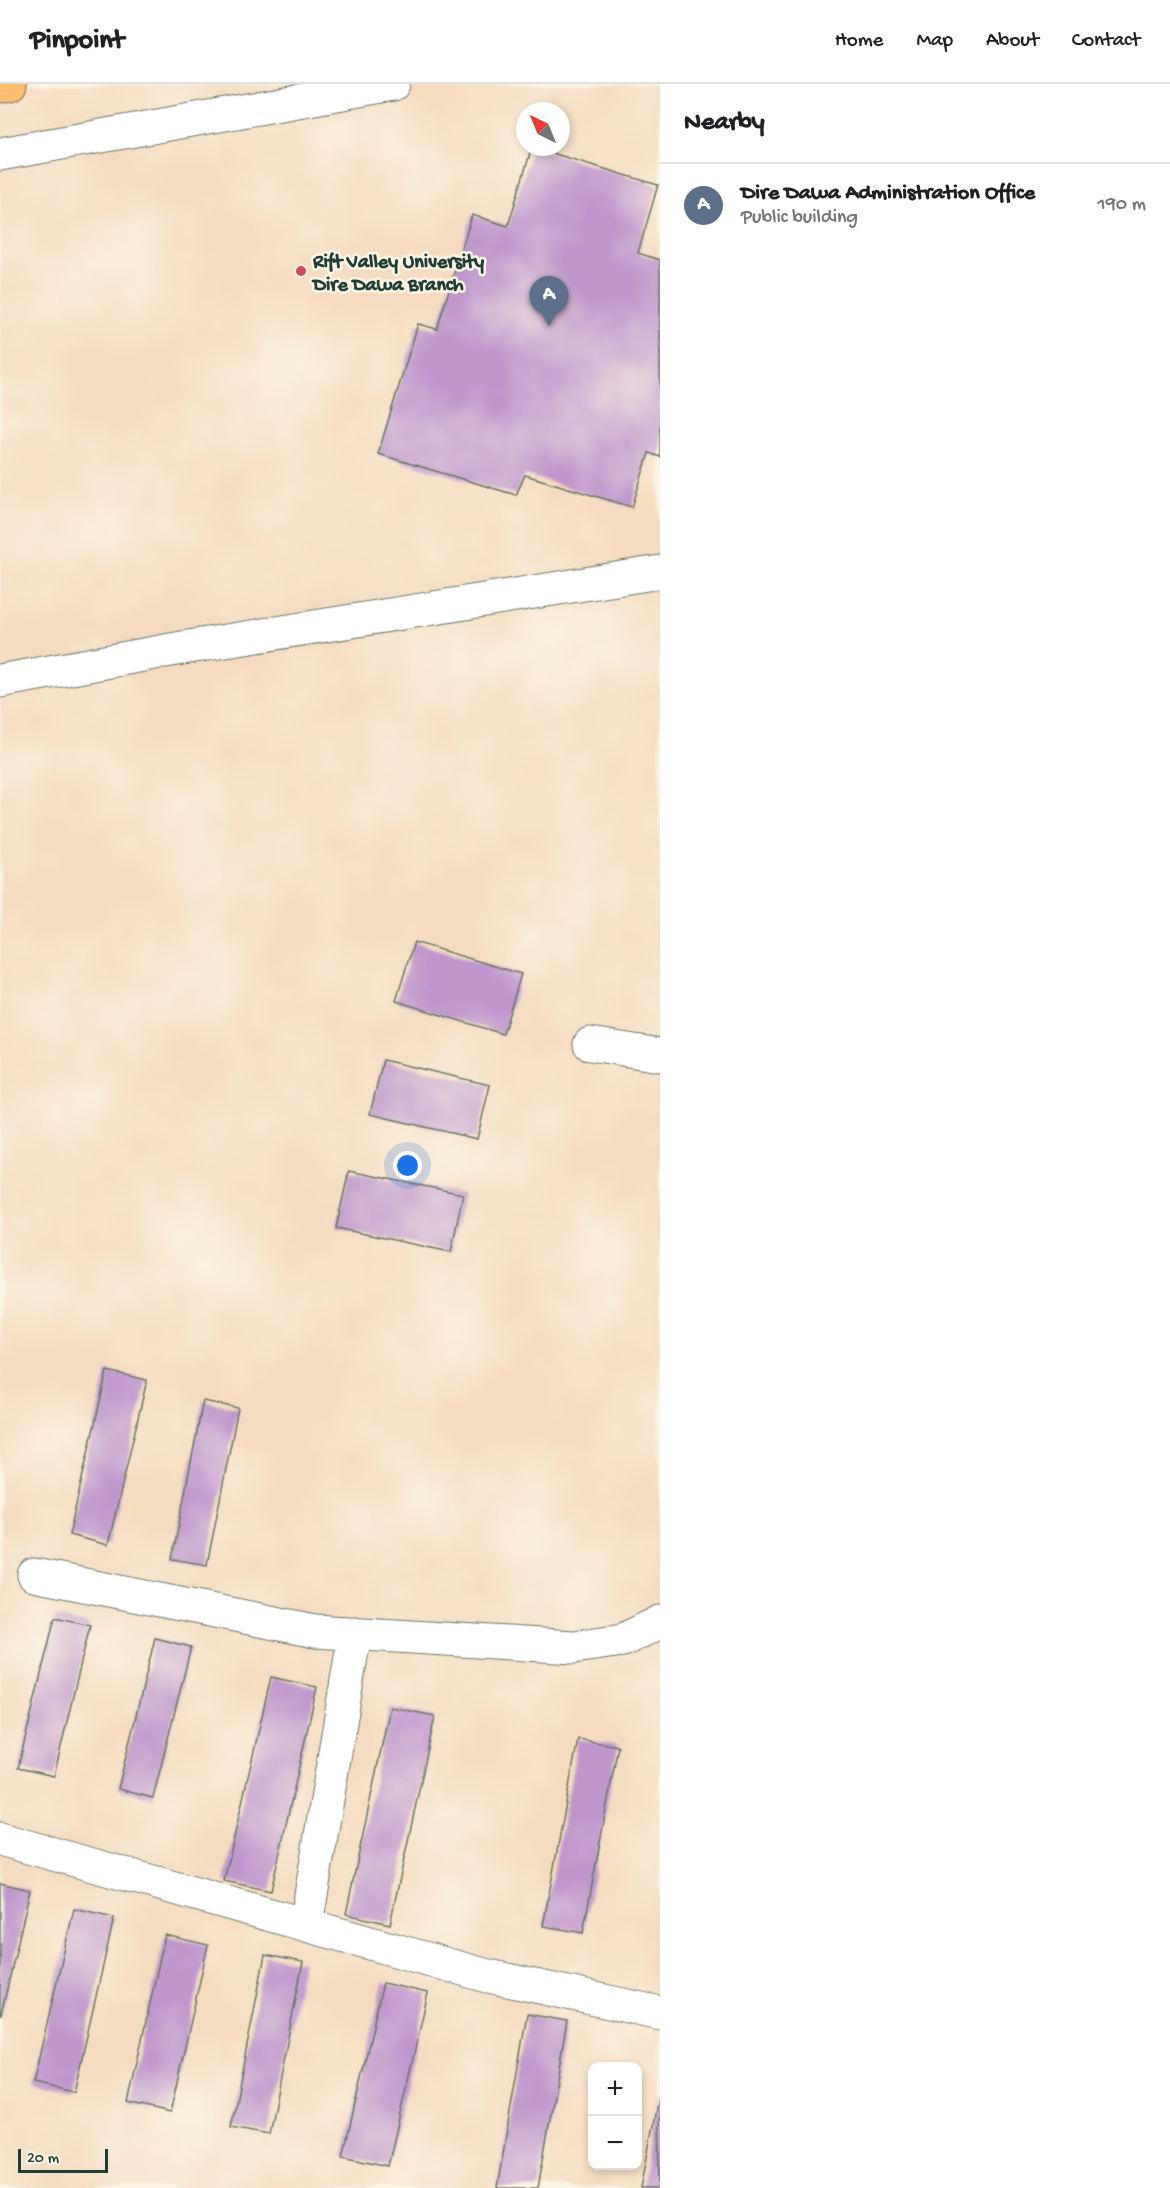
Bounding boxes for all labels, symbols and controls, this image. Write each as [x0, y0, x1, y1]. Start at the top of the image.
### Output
text: Pinpoint [30, 25, 124, 58]
text: Home [835, 29, 883, 54]
text: Map [916, 29, 953, 54]
text: About [986, 29, 1039, 54]
text: Contact [1072, 29, 1140, 54]
north arrow [516, 102, 570, 156]
text: Nearby [684, 108, 765, 139]
text: Dire Dawa Administration Office [741, 181, 1035, 207]
text: A [698, 194, 709, 217]
text: 190 m [1098, 194, 1146, 217]
text: Public building [741, 207, 858, 230]
place label: Rift Valley University Dire Dawa Branch [311, 252, 484, 298]
marker: Rift Valley University Dire Dawa Branch [294, 264, 308, 278]
pin: A [530, 276, 568, 326]
your location [393, 1151, 422, 1180]
map controls [588, 2062, 642, 2170]
button: + [588, 2062, 642, 2116]
button: − [588, 2116, 642, 2170]
scale bar [18, 2146, 108, 2174]
text: 20 m [27, 2150, 59, 2169]

